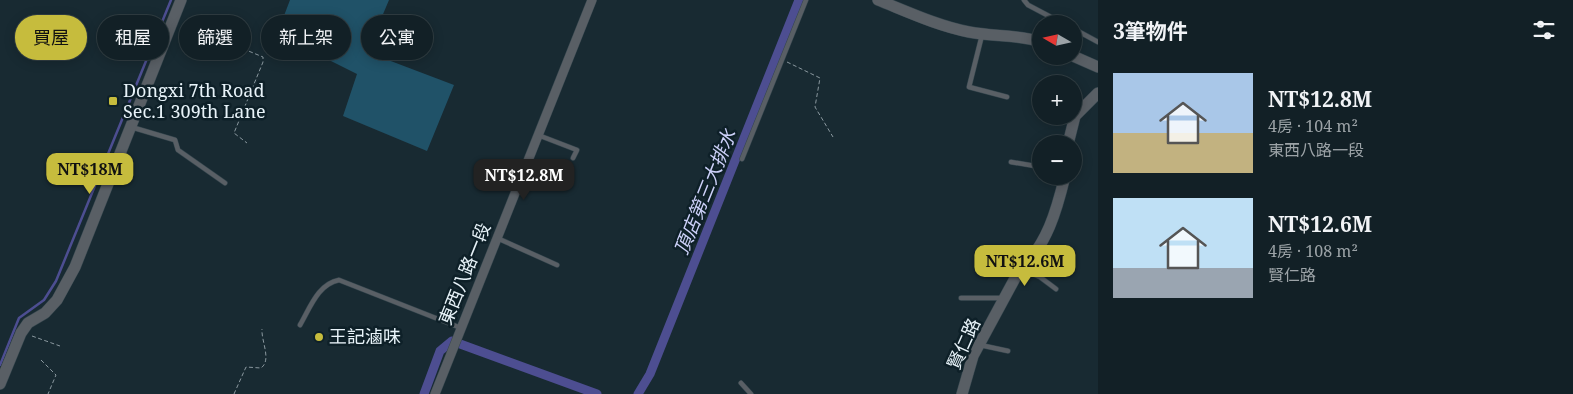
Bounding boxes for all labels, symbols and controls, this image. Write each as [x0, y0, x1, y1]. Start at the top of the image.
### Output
chip: 買屋 [15, 15, 87, 60]
chip: 租屋 [97, 15, 169, 60]
chip: 篩選 [179, 15, 251, 60]
chip: 新上架 [261, 15, 351, 60]
chip: 公寓 [361, 15, 433, 60]
north arrow [1032, 15, 1082, 65]
map controls [1032, 15, 1082, 185]
icon: filters [1530, 16, 1558, 44]
text: 3筆物件 [1113, 17, 1188, 45]
button: + [1032, 75, 1082, 125]
place label: Dongxi 7th Road Sec.1 309th Lane [123, 78, 266, 123]
text: NT$12.8M [1268, 85, 1372, 113]
icon: home [1153, 93, 1213, 153]
marker: Dongxi 7th Road Sec.1 309th Lane [107, 95, 119, 107]
text: 4房 · 104 m² [1268, 115, 1358, 137]
water label: 頂店第三大排水 [668, 125, 742, 259]
button: − [1032, 135, 1082, 185]
text: 東西八路一段 [1268, 139, 1364, 161]
pin: NT$18M [49, 152, 131, 195]
text: NT$18M [57, 158, 123, 180]
pin: NT$12.8M [472, 158, 576, 201]
text: NT$12.8M [484, 164, 564, 186]
text: NT$12.6M [1268, 210, 1372, 238]
icon: home [1153, 218, 1213, 278]
street label: 東西八路一段 [433, 219, 495, 328]
text: 4房 · 108 m² [1268, 240, 1358, 262]
pin: NT$12.6M [973, 244, 1077, 287]
text: NT$12.6M [985, 250, 1065, 272]
text: 賢仁路 [1268, 264, 1316, 286]
street label: 賢仁路 [941, 314, 985, 373]
place label: 王記滷味 [329, 324, 401, 348]
marker: 王記滷味 [313, 331, 325, 343]

